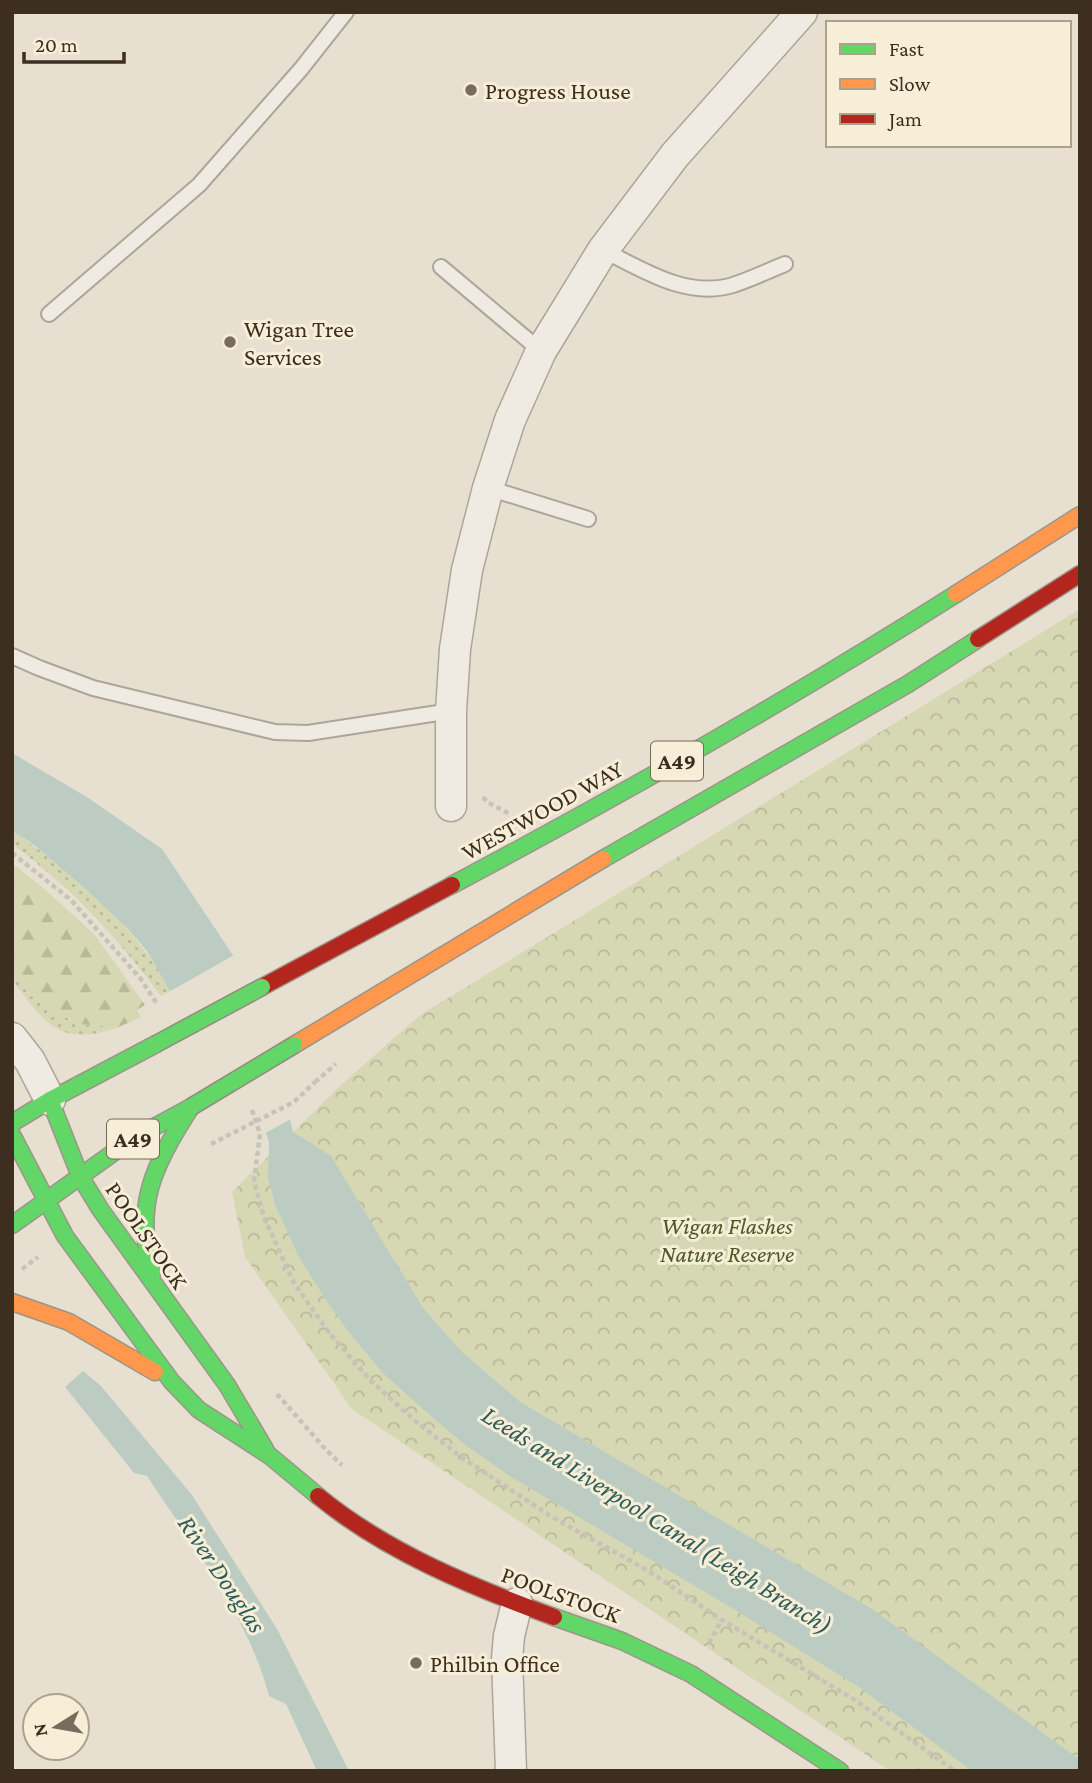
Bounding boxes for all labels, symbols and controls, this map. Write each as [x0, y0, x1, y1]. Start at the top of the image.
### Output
scale bar [24, 21, 124, 65]
legend [826, 21, 1071, 147]
text: 20 m [35, 33, 78, 57]
text: Fast [889, 37, 925, 61]
text: Slow [889, 72, 931, 96]
place label: Progress House [485, 77, 631, 104]
marker: Progress House [463, 82, 479, 98]
text: Jam [887, 107, 922, 131]
place label: Wigan Tree Services [244, 315, 354, 370]
marker: Wigan Tree Services [222, 334, 238, 350]
road number: A49 [651, 741, 703, 780]
street label: WESTWOOD WAY [457, 754, 628, 865]
road number: A49 [107, 1120, 159, 1158]
street label: POOLSTOCK [100, 1176, 194, 1294]
park label: Wigan Flashes Nature Reserve [660, 1212, 794, 1267]
water label: Leeds and Liverpool Canal (Leigh Branch) [477, 1400, 837, 1640]
water label: River Douglas [172, 1510, 272, 1638]
street label: POOLSTOCK [498, 1560, 624, 1628]
place label: Philbin Office [430, 1650, 560, 1677]
marker: Philbin Office [408, 1655, 424, 1671]
north arrow [21, 1692, 91, 1762]
text: N [28, 1722, 51, 1739]

